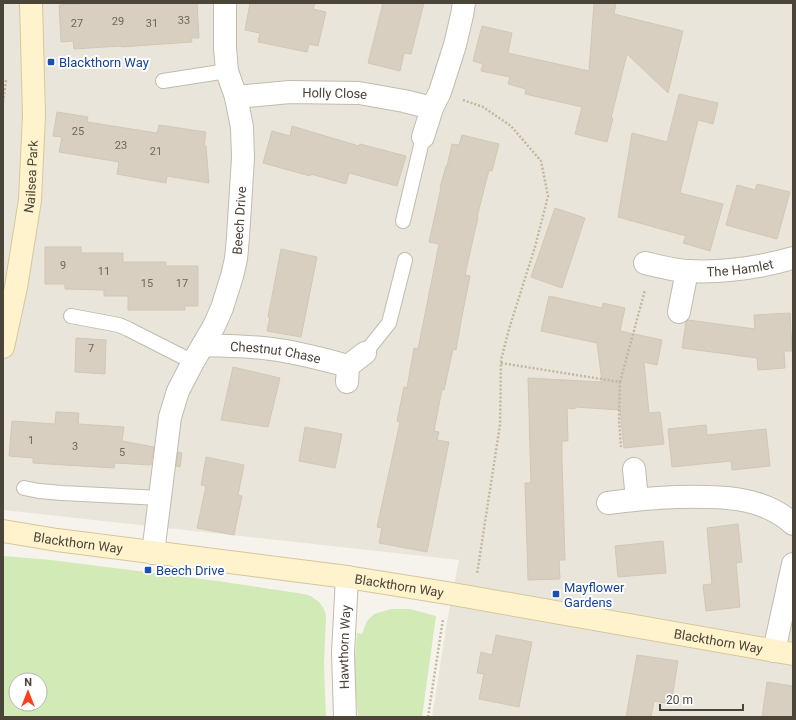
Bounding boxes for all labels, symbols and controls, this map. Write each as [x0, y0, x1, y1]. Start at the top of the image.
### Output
house number: 33 [178, 14, 190, 27]
house number: 29 [112, 15, 124, 28]
house number: 27 [71, 17, 83, 30]
house number: 31 [146, 17, 158, 30]
place label: Blackthorn Way [59, 55, 149, 70]
marker: Blackthorn Way [46, 57, 56, 67]
street label: Holly Close [302, 85, 369, 102]
house number: 25 [72, 125, 84, 138]
street label: Nailsea Park [21, 139, 40, 214]
house number: 23 [115, 139, 127, 152]
house number: 21 [150, 145, 162, 158]
street label: Beech Drive [229, 186, 249, 255]
street label: The Hamlet [706, 256, 775, 279]
house number: 9 [60, 259, 66, 272]
house number: 11 [98, 265, 110, 278]
house number: 15 [141, 277, 153, 290]
house number: 17 [176, 277, 188, 290]
street label: Chestnut Chase [230, 338, 323, 366]
house number: 7 [88, 342, 94, 355]
house number: 1 [28, 434, 34, 447]
house number: 3 [72, 440, 78, 453]
house number: 5 [119, 446, 125, 459]
street label: Blackthorn Way [32, 529, 124, 556]
place label: Beech Drive [156, 563, 224, 578]
marker: Beech Drive [143, 565, 153, 575]
street label: Blackthorn Way [354, 571, 445, 600]
place label: Mayflower Gardens [564, 580, 625, 610]
marker: Mayflower Gardens [551, 589, 561, 599]
street label: Hawthorn Way [335, 605, 353, 689]
street label: Blackthorn Way [673, 626, 764, 656]
north arrow [8, 672, 48, 712]
text: N [24, 676, 32, 689]
scale bar [660, 686, 743, 712]
text: 20 m [666, 693, 693, 707]

